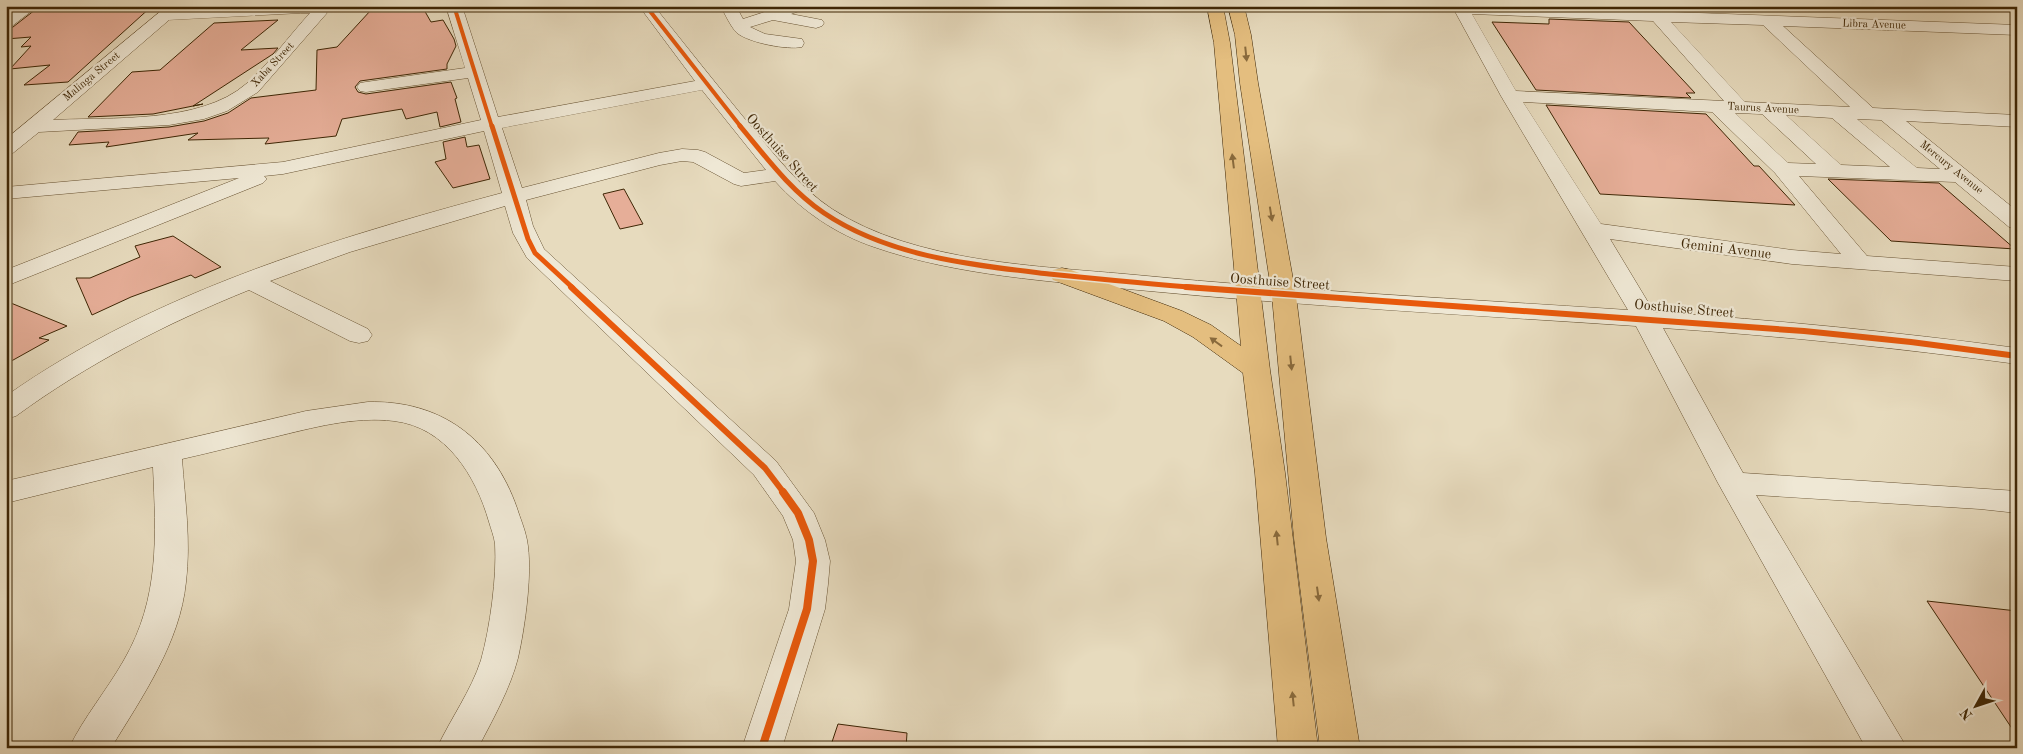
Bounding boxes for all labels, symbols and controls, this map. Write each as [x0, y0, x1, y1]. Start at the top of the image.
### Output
street label: Libra Avenue [1842, 18, 1906, 32]
street label: Xaba Street [250, 40, 297, 90]
one-way arrow [1242, 46, 1250, 62]
street label: Malinga Street [62, 50, 123, 104]
street label: Taurus Avenue [1727, 102, 1799, 116]
street label: Oosthuise Street [743, 111, 821, 195]
street label: Mercury Avenue [1917, 139, 1985, 197]
one-way arrow [1229, 153, 1237, 169]
one-way arrow [1267, 207, 1275, 223]
street label: Gemini Avenue [1680, 236, 1772, 262]
street label: Oosthuise Street [1230, 272, 1331, 292]
street label: Oosthuise Street [1634, 298, 1735, 320]
one-way arrow [1210, 337, 1223, 347]
one-way arrow [1287, 356, 1295, 372]
one-way arrow [1272, 529, 1280, 545]
one-way arrow [1314, 587, 1322, 603]
north arrow [1950, 682, 2000, 732]
one-way arrow [1289, 691, 1297, 707]
text: N [1958, 705, 1976, 722]

